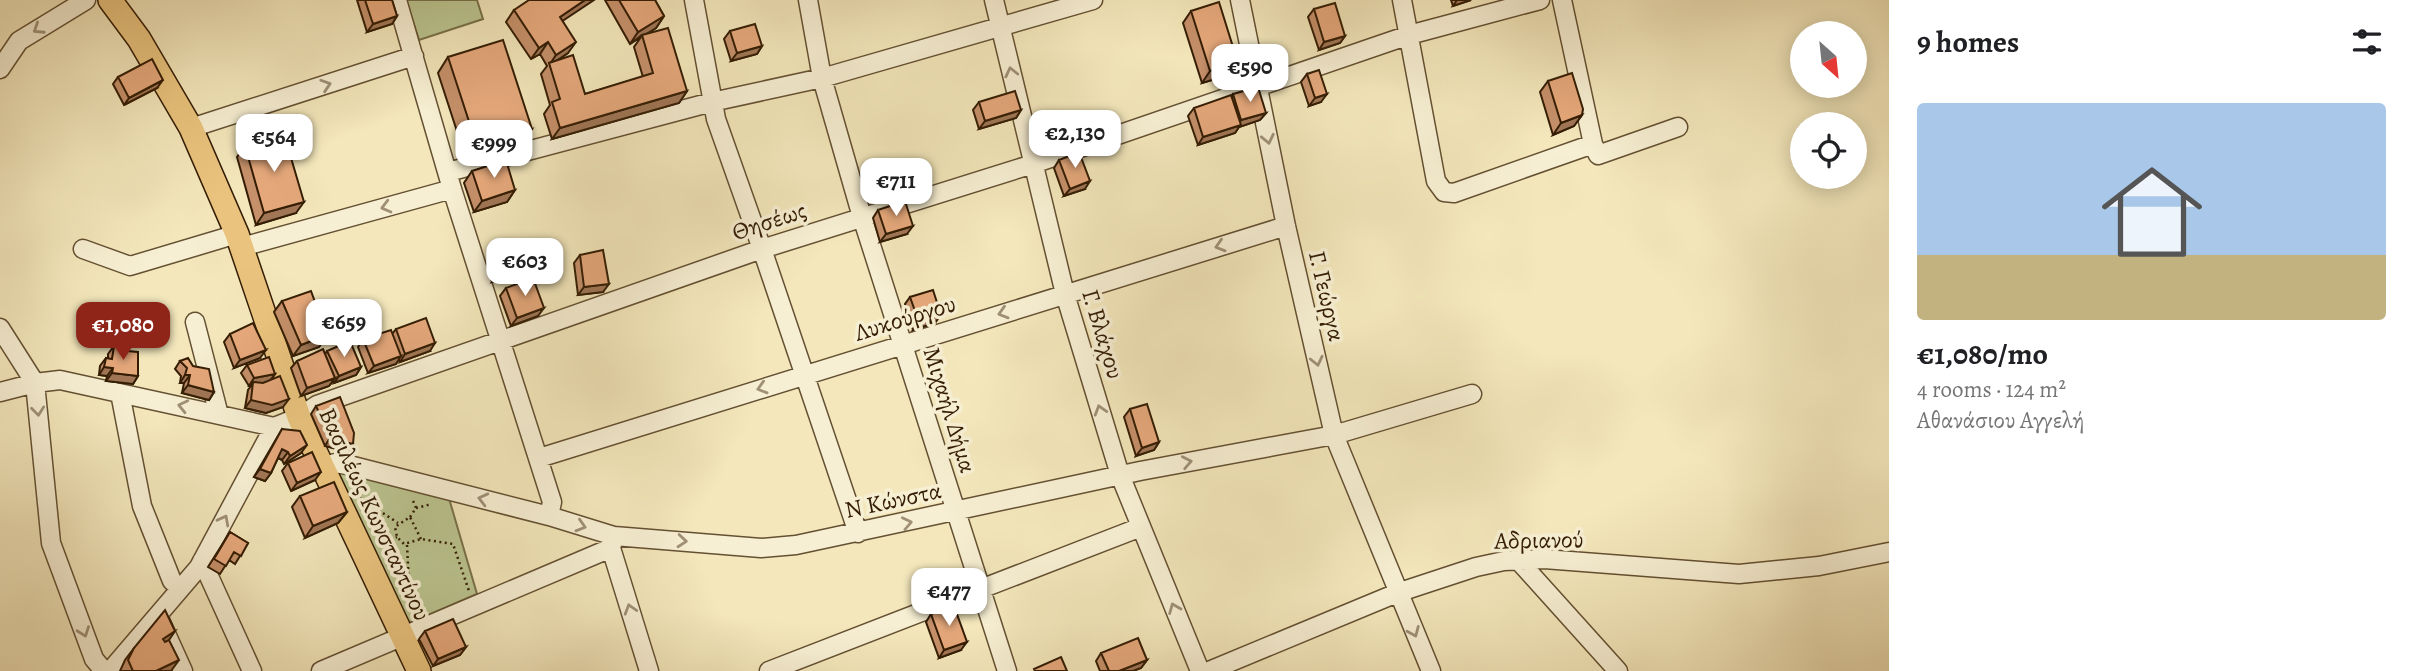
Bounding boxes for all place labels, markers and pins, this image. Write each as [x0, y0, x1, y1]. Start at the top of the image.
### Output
pin: €590 [1209, 44, 1291, 104]
pin: €2,130 [1018, 110, 1132, 170]
pin: €564 [233, 114, 315, 174]
pin: €999 [453, 120, 535, 180]
pin: €711 [855, 158, 937, 218]
pin: €603 [484, 238, 566, 298]
pin: €659 [303, 300, 385, 359]
pin: €1,080 [66, 302, 180, 362]
pin: €477 [908, 568, 990, 628]

